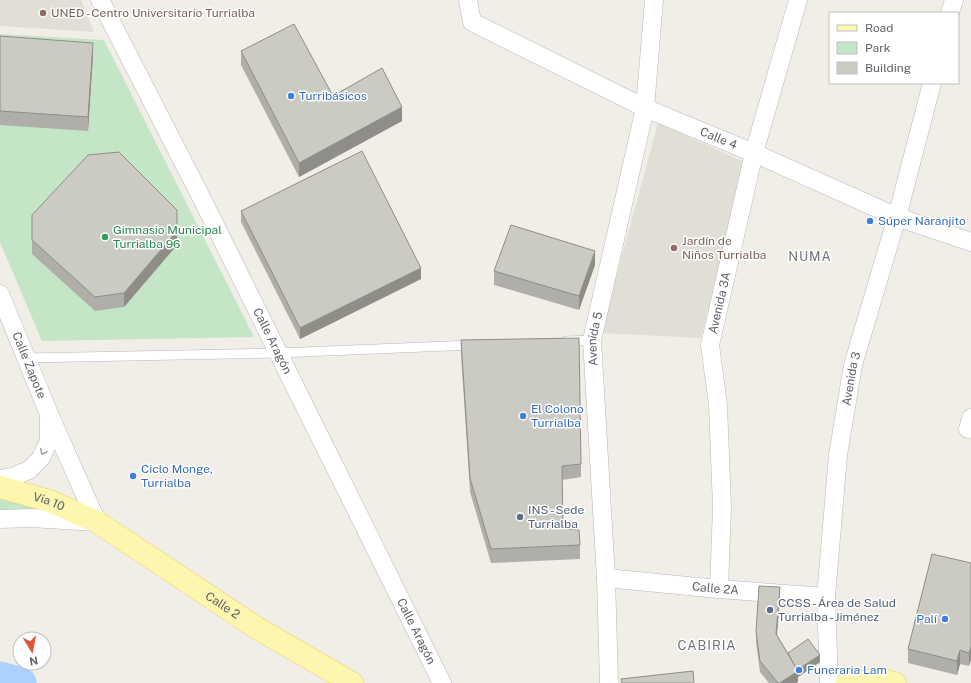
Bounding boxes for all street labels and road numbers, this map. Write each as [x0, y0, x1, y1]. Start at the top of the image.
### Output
street label: Calle 4 [698, 124, 739, 152]
street label: Avenida 3A [706, 270, 734, 335]
street label: Calle Aragón [250, 306, 295, 376]
street label: Avenida 5 [585, 310, 605, 366]
street label: Calle Zapote [9, 330, 49, 401]
street label: Avenida 3 [839, 350, 864, 407]
street label: Vía 10 [31, 490, 67, 514]
street label: Calle 2A [691, 579, 740, 598]
street label: Calle 2 [203, 589, 242, 622]
street label: Calle Aragón [394, 596, 439, 667]

